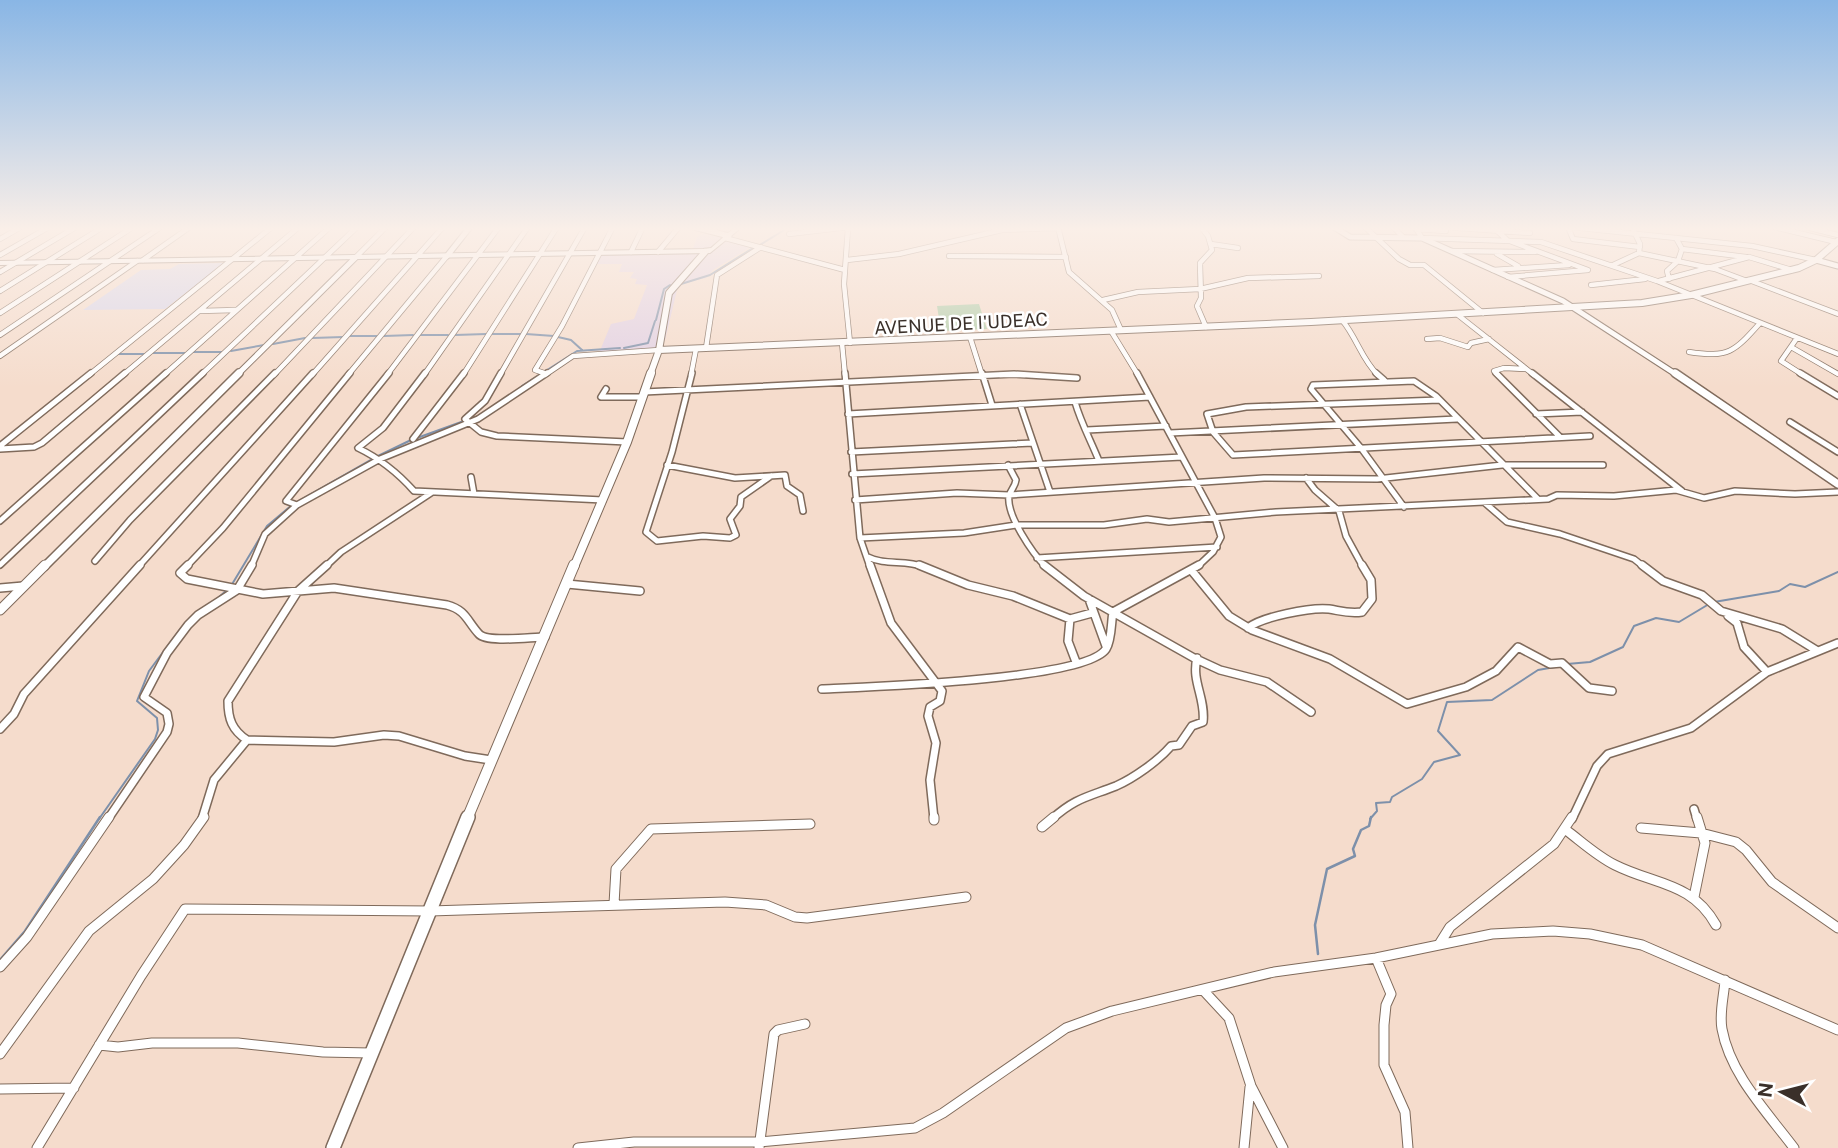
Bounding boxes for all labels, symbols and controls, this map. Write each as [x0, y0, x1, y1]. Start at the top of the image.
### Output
street label: AVENUE DE I'UDEAC [874, 308, 1048, 339]
north arrow [1747, 1057, 1817, 1127]
text: N [1753, 1081, 1777, 1099]

